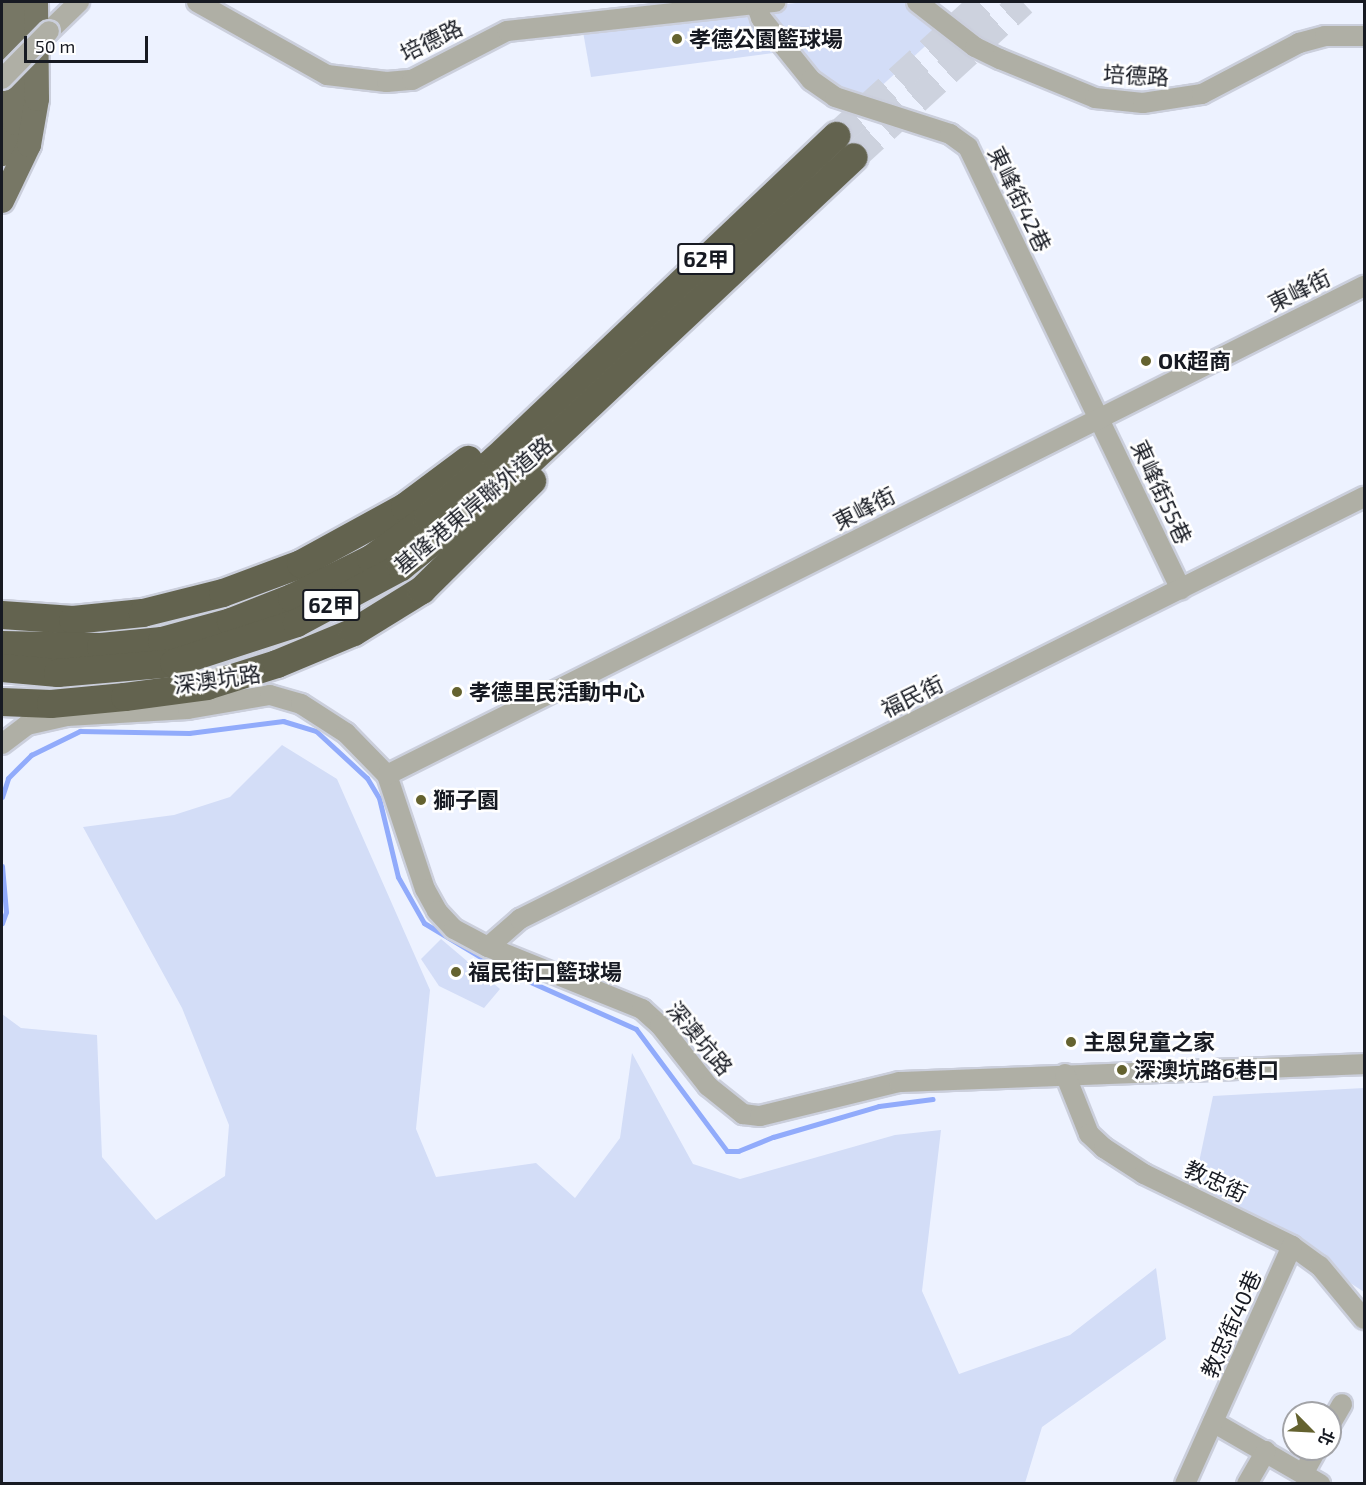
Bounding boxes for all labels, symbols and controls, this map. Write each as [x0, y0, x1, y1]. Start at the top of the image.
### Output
street label: 培德路 [396, 14, 466, 66]
scale bar [27, 24, 152, 62]
place label: 孝德公園籃球場 [689, 26, 843, 52]
marker: 孝德公園籃球場 [670, 32, 684, 46]
text: 50 m [35, 35, 75, 57]
street label: 培德路 [1102, 60, 1170, 90]
street label: 東峰街42巷 [983, 142, 1057, 256]
road number: 62甲 [676, 241, 736, 277]
street label: 東峰街 [1264, 264, 1334, 316]
place label: OK超商 [1158, 348, 1231, 374]
marker: OK超商 [1139, 354, 1153, 368]
street label: 基隆港東岸聯外道路 [389, 431, 557, 579]
street label: 東峰街55巷 [1126, 436, 1198, 548]
street label: 東峰街 [829, 481, 899, 535]
road number: 62甲 [301, 587, 361, 623]
street label: 深澳坑路 [172, 660, 262, 698]
street label: 福民街 [877, 670, 947, 722]
place label: 孝德里民活動中心 [469, 679, 645, 705]
marker: 孝德里民活動中心 [450, 685, 464, 699]
place label: 獅子園 [433, 787, 499, 813]
marker: 獅子園 [414, 793, 428, 807]
place label: 福民街口籃球場 [468, 959, 622, 985]
marker: 福民街口籃球場 [449, 965, 463, 979]
street label: 深澳坑路 [662, 996, 738, 1080]
place label: 主恩兒童之家 [1083, 1029, 1215, 1055]
marker: 主恩兒童之家 [1064, 1035, 1078, 1049]
place label: 深澳坑路6巷口 [1134, 1057, 1279, 1083]
marker: 深澳坑路6巷口 [1115, 1063, 1129, 1077]
street label: 教忠街 [1181, 1155, 1251, 1207]
street label: 教忠街40巷 [1196, 1266, 1266, 1382]
north arrow [1282, 1401, 1342, 1461]
text: 北 [1315, 1427, 1339, 1449]

